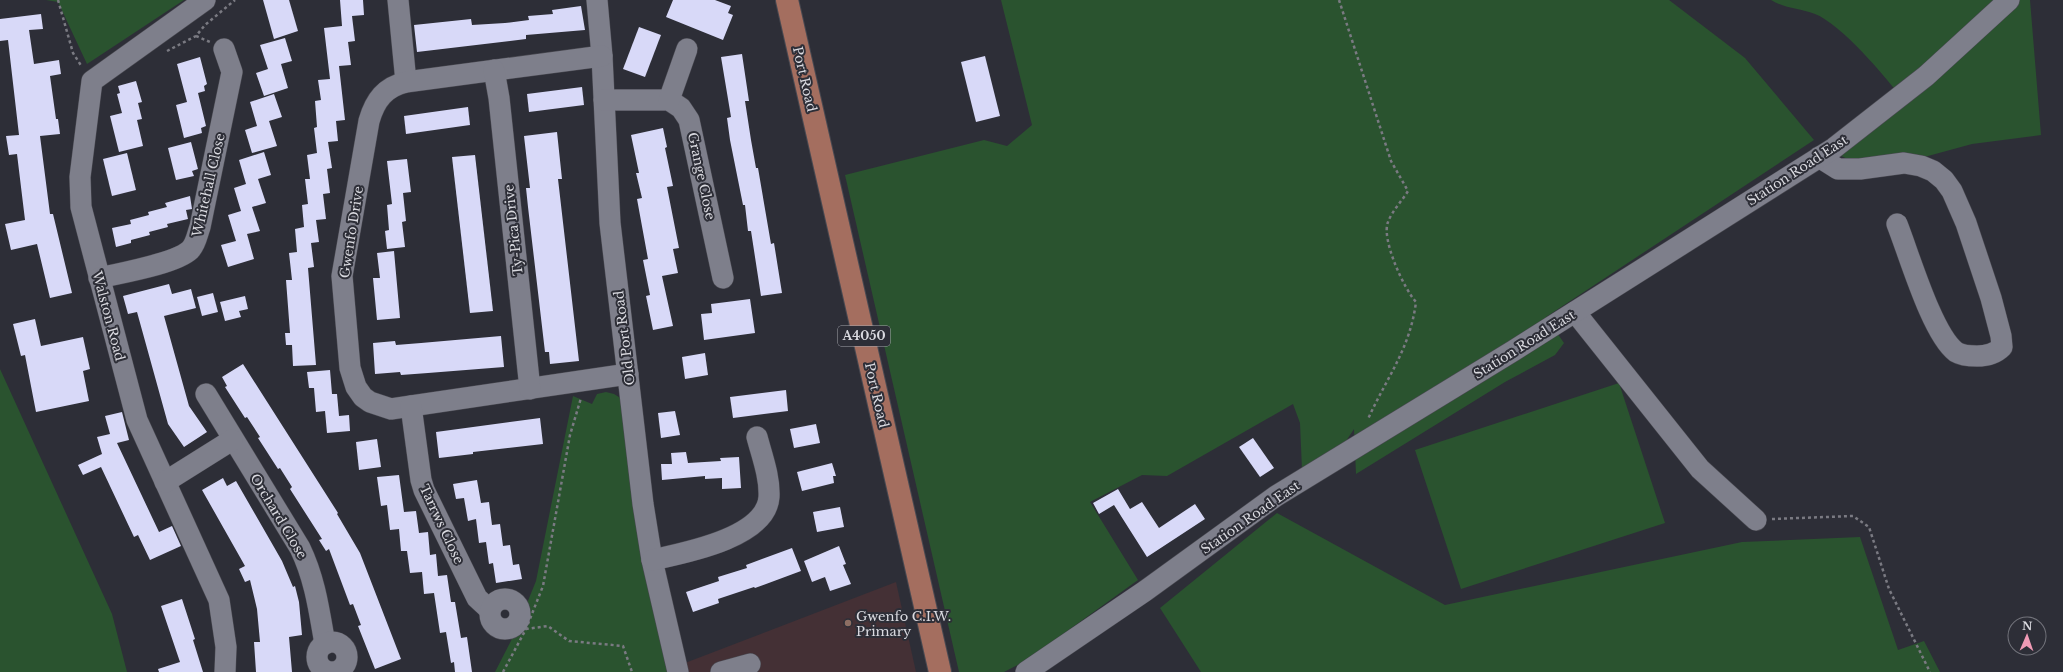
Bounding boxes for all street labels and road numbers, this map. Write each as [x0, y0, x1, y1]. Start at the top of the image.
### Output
street label: Port Road [789, 45, 820, 114]
street label: Grange Close [684, 131, 719, 221]
street label: Station Road East [1744, 131, 1851, 209]
street label: Whitehall Close [188, 132, 229, 240]
street label: Ty-Pica Drive [500, 183, 527, 276]
street label: Gwenfo Drive [336, 185, 367, 279]
street label: Walston Road [88, 268, 129, 363]
street label: Old Port Road [610, 289, 639, 386]
street label: Station Road East [1470, 306, 1578, 383]
road number: A4050 [838, 326, 890, 346]
street label: Port Road [861, 361, 892, 430]
street label: Orchard Close [246, 470, 311, 562]
street label: Station Road East [1198, 477, 1303, 558]
street label: Tarrws Close [416, 482, 467, 567]

